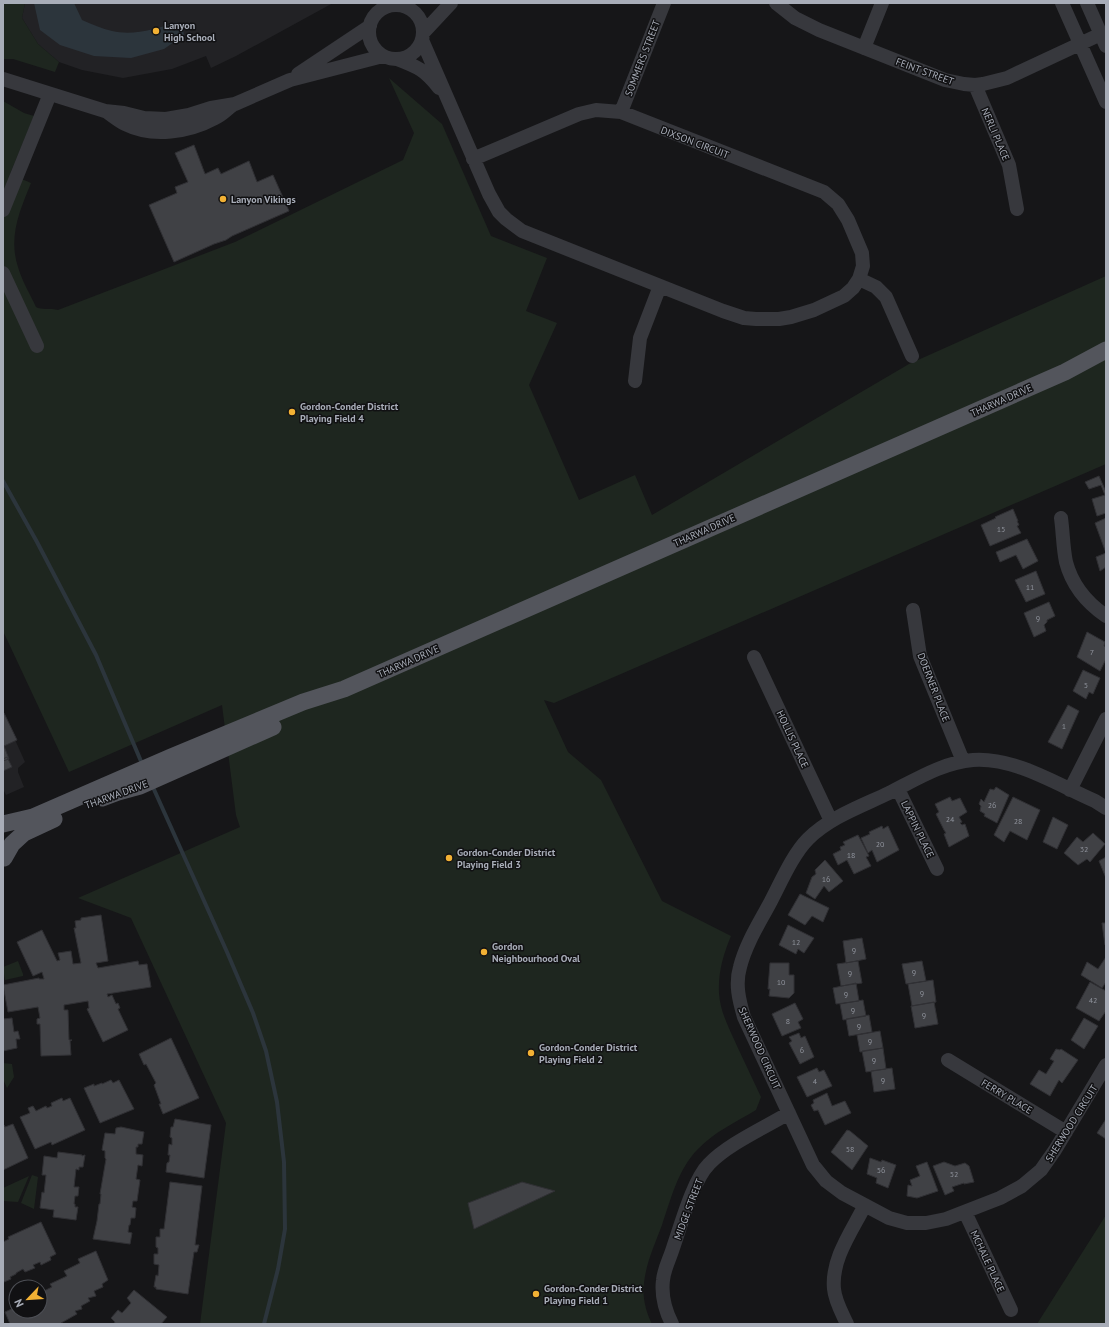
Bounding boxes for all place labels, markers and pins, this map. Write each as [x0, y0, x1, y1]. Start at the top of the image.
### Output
place label: Lanyon High School [164, 19, 215, 44]
marker: Lanyon High School [151, 26, 161, 36]
place label: Lanyon Vikings [231, 193, 296, 206]
marker: Lanyon Vikings [218, 194, 228, 204]
place label: Gordon-Conder District Playing Field 4 [300, 400, 399, 425]
marker: Gordon-Conder District Playing Field 4 [287, 407, 297, 417]
place label: Gordon-Conder District Playing Field 3 [457, 846, 556, 871]
marker: Gordon-Conder District Playing Field 3 [444, 853, 454, 863]
place label: Gordon Neighbourhood Oval [492, 940, 580, 965]
marker: Gordon Neighbourhood Oval [479, 947, 489, 957]
place label: Gordon-Conder District Playing Field 2 [539, 1041, 638, 1066]
marker: Gordon-Conder District Playing Field 2 [526, 1048, 536, 1058]
place label: Gordon-Conder District Playing Field 1 [544, 1282, 643, 1307]
marker: Gordon-Conder District Playing Field 1 [531, 1289, 541, 1299]

